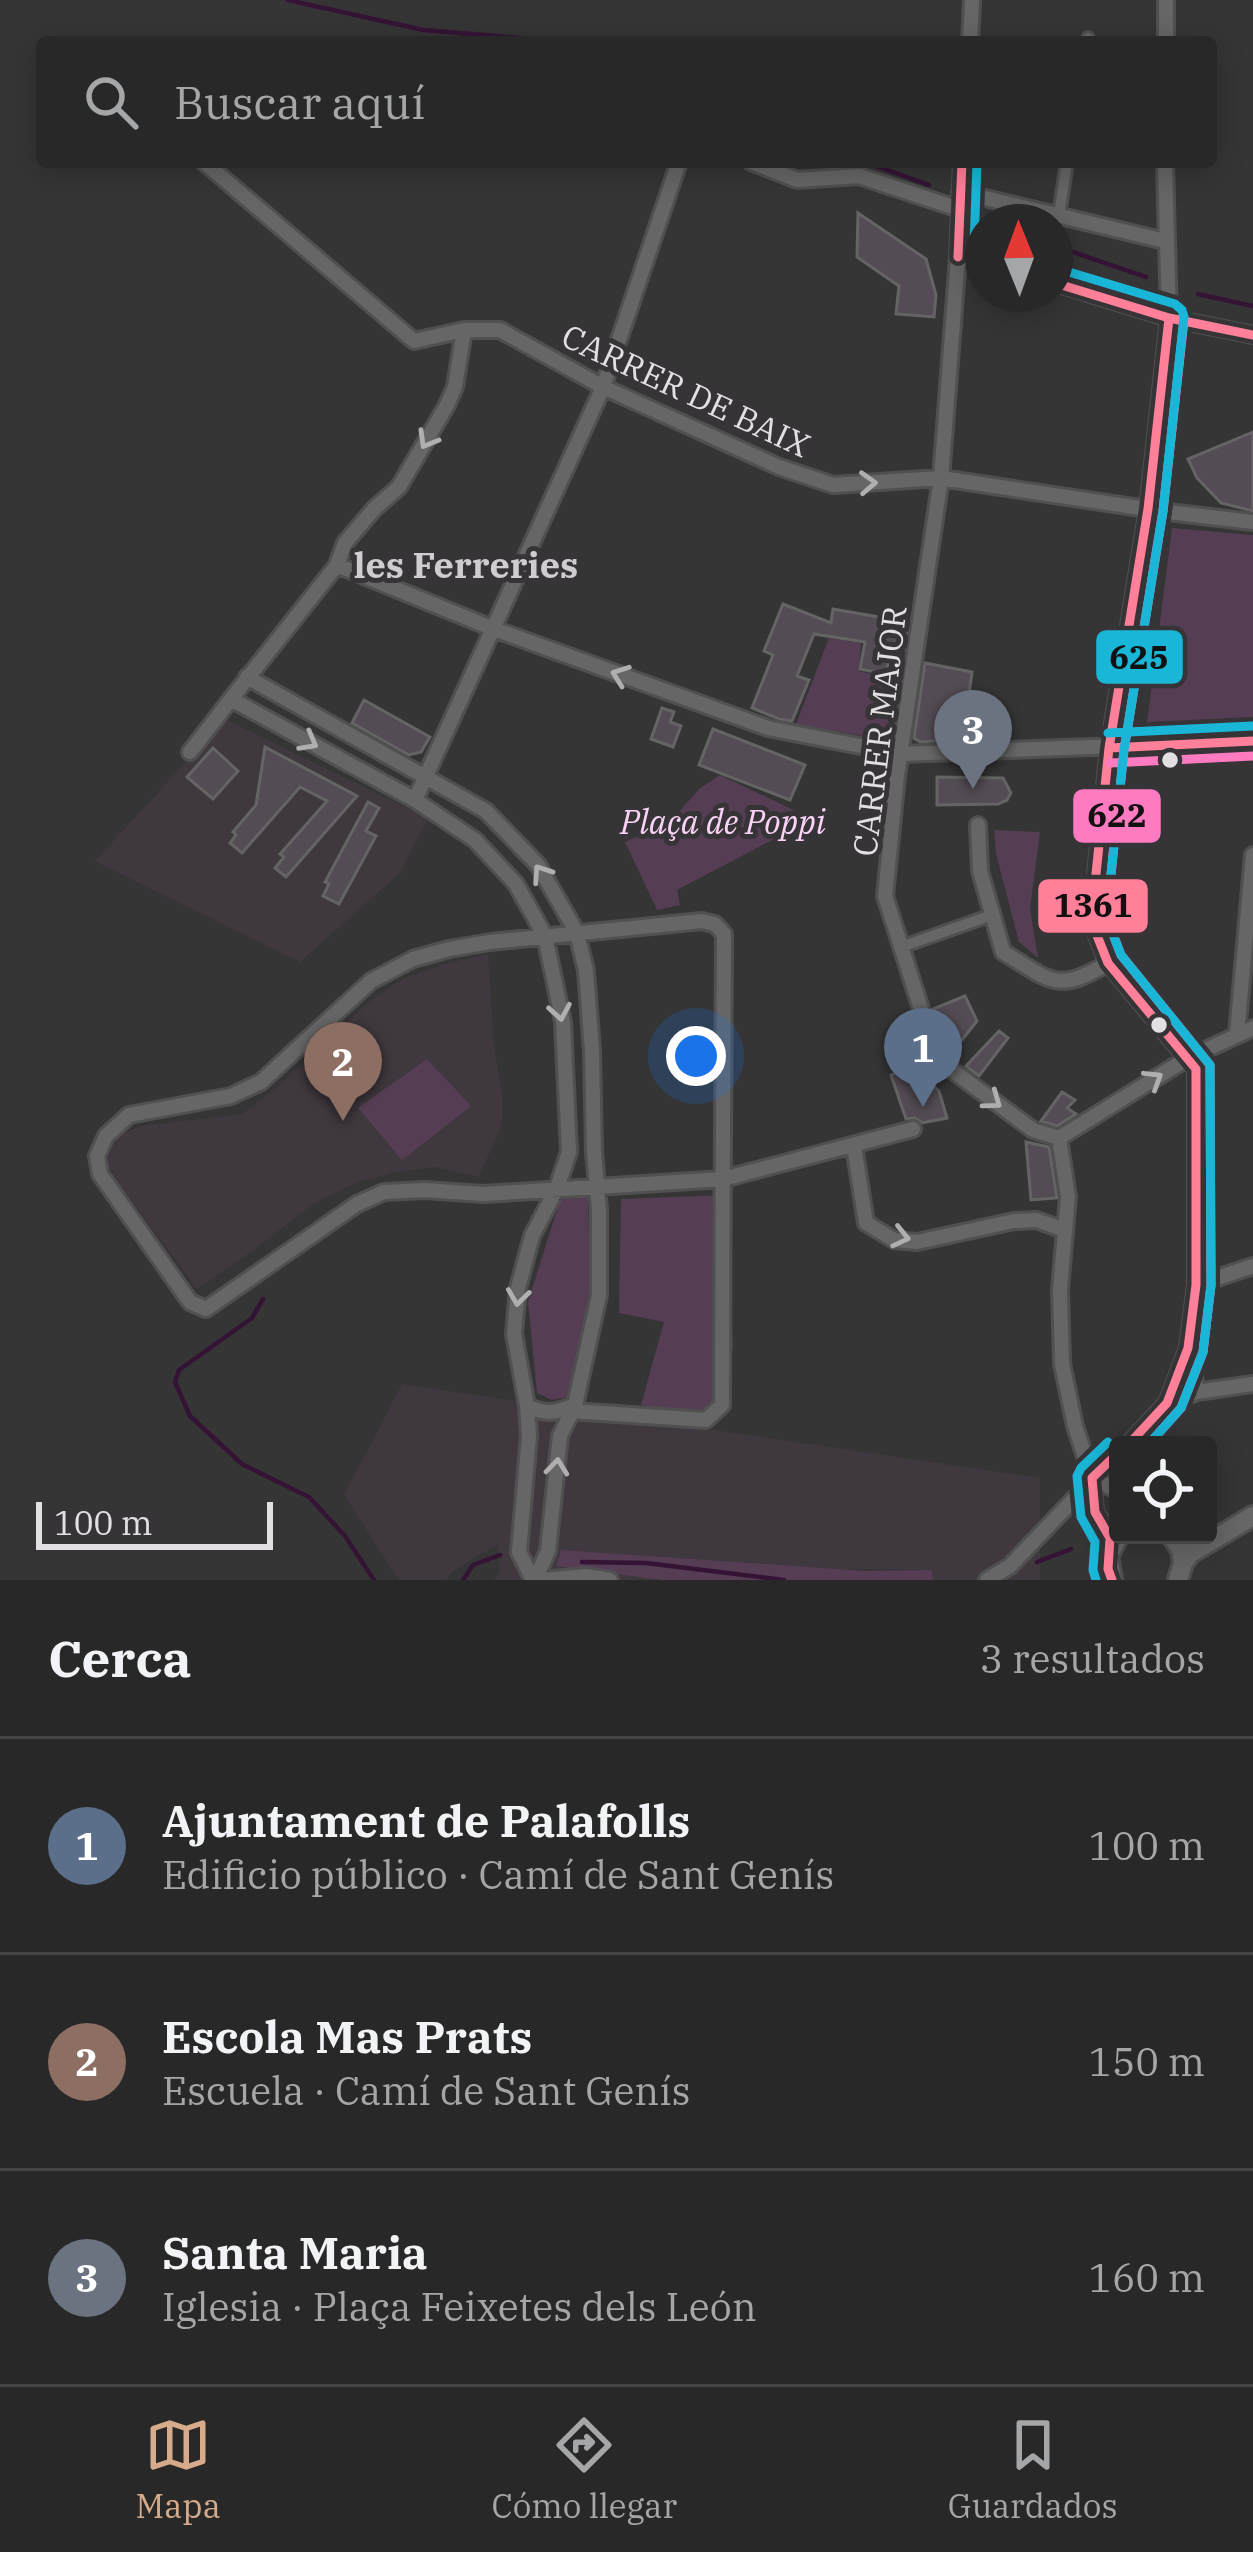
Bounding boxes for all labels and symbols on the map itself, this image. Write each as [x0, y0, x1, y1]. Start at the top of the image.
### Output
north arrow [965, 204, 1073, 312]
street label: CARRER DE BAIX [555, 314, 817, 466]
one-way arrow [418, 427, 441, 448]
one-way arrow [859, 470, 878, 496]
district label: les Ferreries [354, 541, 578, 588]
street label: CARRER MAJOR [842, 603, 916, 859]
line badge: 625 [1094, 628, 1185, 686]
text: 625 [1109, 635, 1169, 678]
one-way arrow [611, 665, 632, 689]
pin: 3 [934, 690, 1012, 789]
one-way arrow [297, 728, 318, 751]
unlabelled marker [1159, 749, 1181, 771]
line badge: 622 [1071, 787, 1163, 845]
text: 622 [1087, 793, 1147, 836]
park label: Plaça de Poppi [619, 800, 826, 843]
one-way arrow [533, 864, 555, 886]
line badge: 1361 [1036, 877, 1150, 935]
text: 1361 [1053, 883, 1133, 926]
one-way arrow [547, 1002, 572, 1022]
pin: 1 [884, 1008, 962, 1107]
unlabelled marker [1148, 1014, 1170, 1036]
pin: 2 [304, 1022, 382, 1121]
your location [666, 1026, 726, 1086]
one-way arrow [1141, 1071, 1163, 1093]
one-way arrow [980, 1086, 1002, 1108]
one-way arrow [890, 1223, 911, 1248]
one-way arrow [506, 1287, 532, 1306]
one-way arrow [544, 1457, 569, 1476]
scale bar [36, 1496, 273, 1549]

